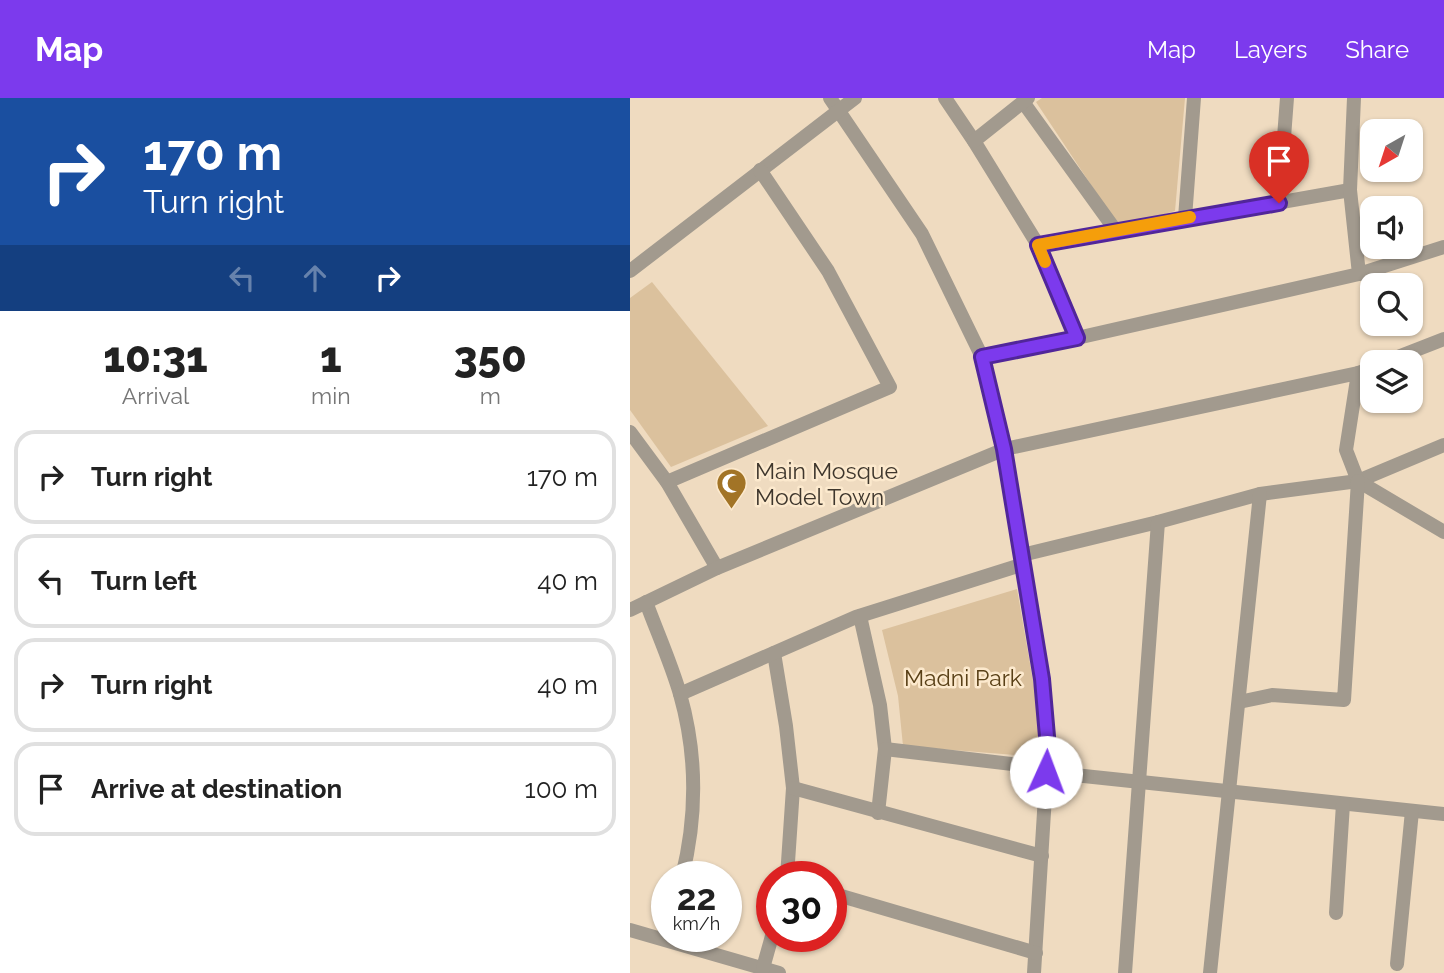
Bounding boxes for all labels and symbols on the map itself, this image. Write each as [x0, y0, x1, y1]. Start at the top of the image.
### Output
north arrow [1360, 119, 1423, 182]
pin [1249, 131, 1309, 203]
place label: Main Mosque Model Town [755, 457, 898, 510]
mosque icon: Main Mosque Model Town [715, 466, 749, 510]
park label: Madni Park [904, 664, 1022, 691]
position arrow [1009, 735, 1083, 809]
speed limit sign: 30 [756, 861, 847, 952]

